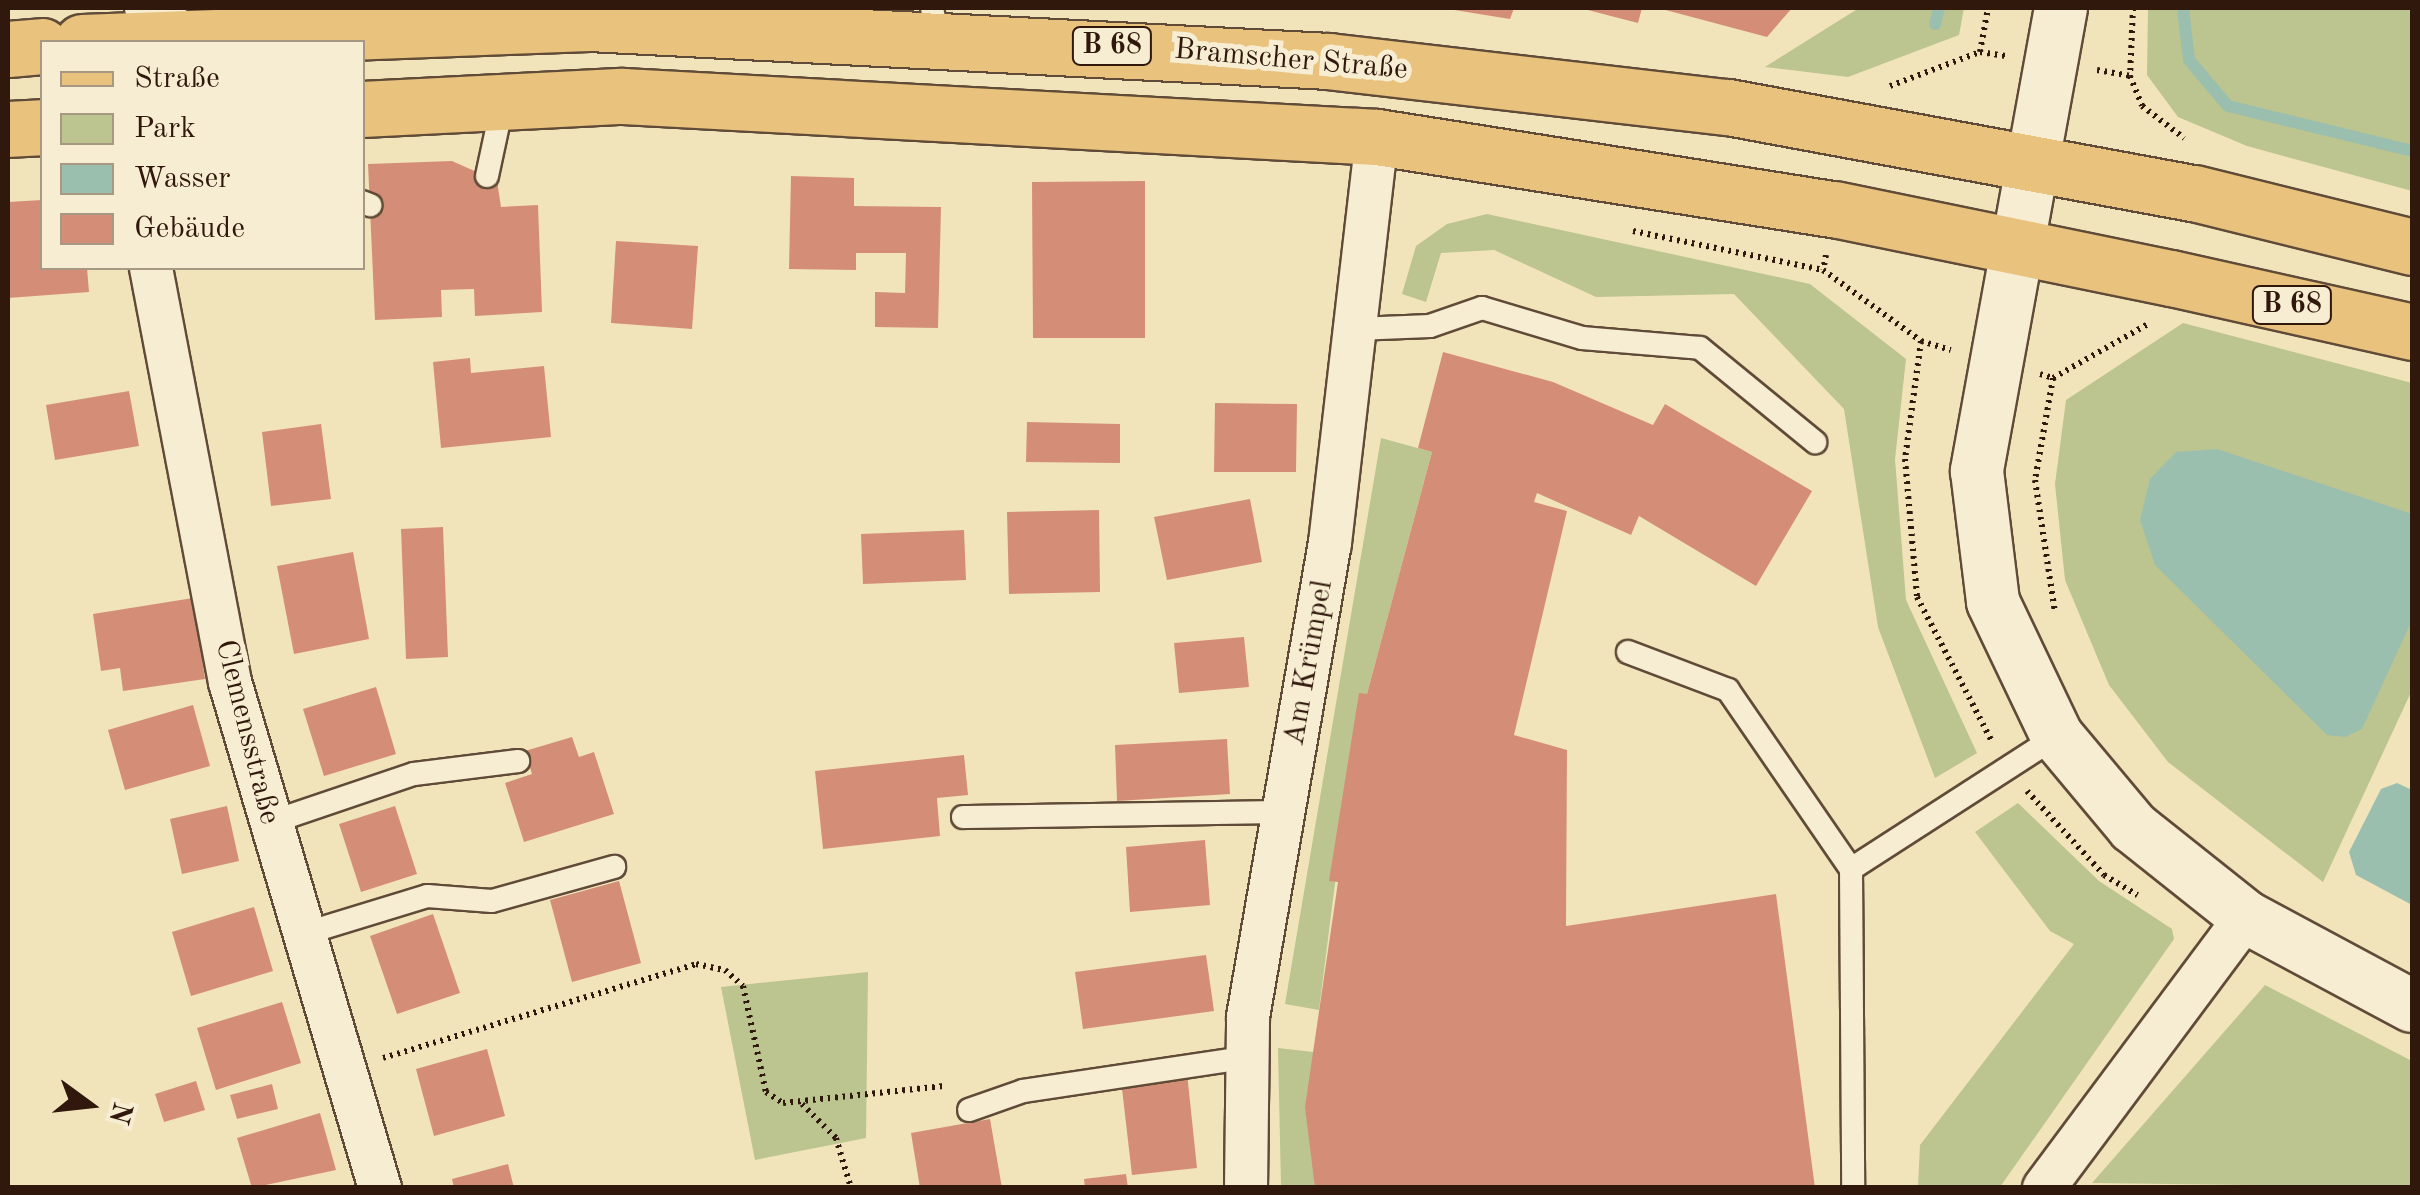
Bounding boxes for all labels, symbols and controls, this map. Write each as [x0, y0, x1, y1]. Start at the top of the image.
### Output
road number: B 68 [1070, 23, 1154, 69]
street label: Bramscher Straße [1173, 32, 1409, 88]
legend [40, 40, 365, 270]
text: Straße [134, 64, 220, 94]
text: Park [134, 114, 196, 144]
text: Wasser [134, 164, 231, 194]
text: Gebäude [134, 214, 245, 244]
road number: B 68 [2250, 282, 2334, 328]
street label: Am Krümpel [1277, 577, 1341, 749]
street label: Clemensstraße [207, 636, 287, 828]
north arrow [40, 1055, 140, 1155]
text: N [103, 1099, 135, 1127]

